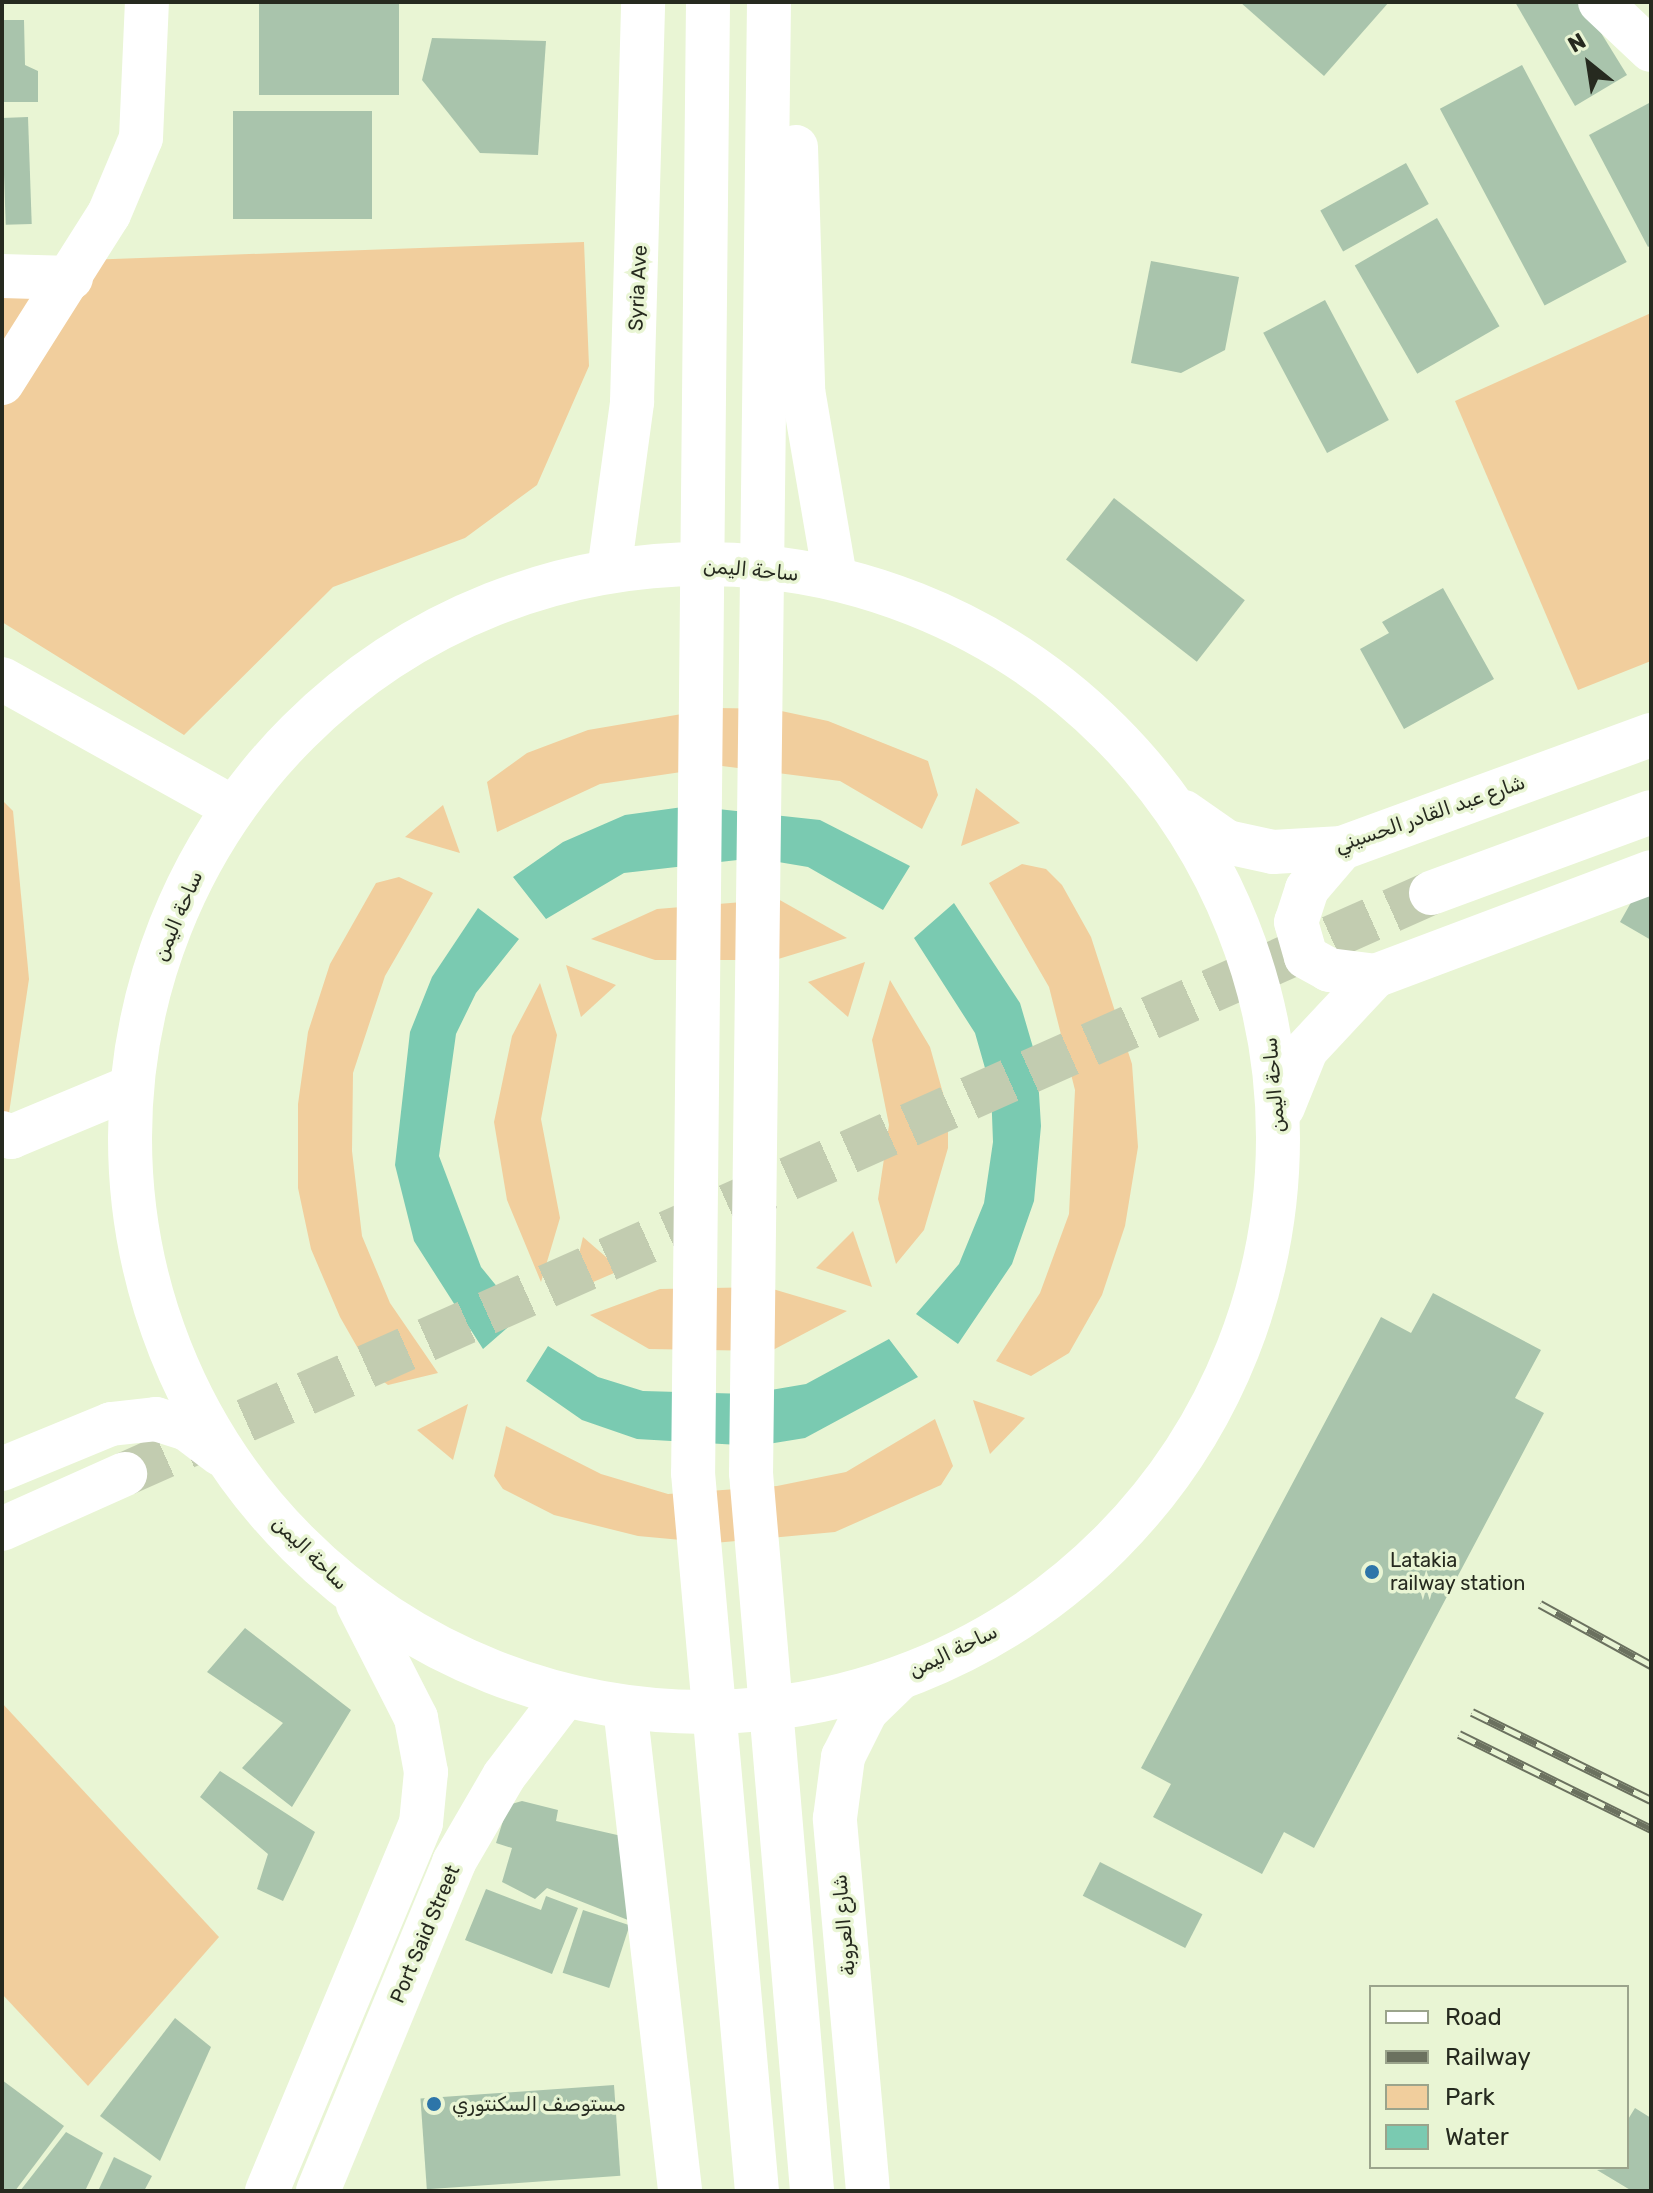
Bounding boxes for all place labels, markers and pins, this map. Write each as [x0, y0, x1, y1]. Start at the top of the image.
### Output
place label: Latakia railway station [1390, 1548, 1526, 1595]
marker: Latakia railway station [1361, 1561, 1383, 1583]
place label: مستوصف السكنتوري [452, 2092, 626, 2116]
marker: مستوصف السكنتوري [423, 2093, 445, 2115]

